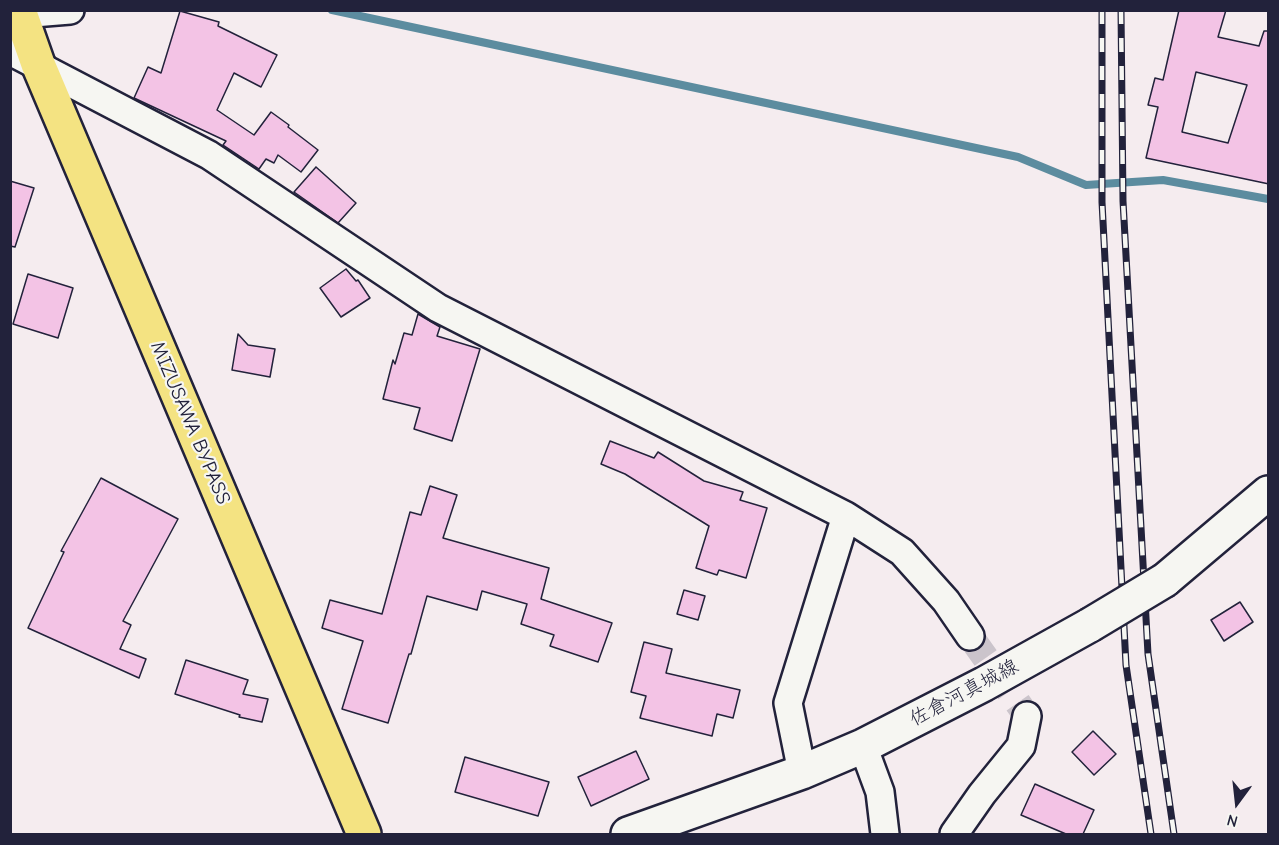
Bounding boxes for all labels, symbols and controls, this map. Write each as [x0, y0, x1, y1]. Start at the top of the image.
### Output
street label: MIZUSAWA BYPASS [145, 338, 235, 508]
street label: 佐倉河真城線 [905, 654, 1023, 732]
north arrow [1207, 773, 1267, 833]
text: N [1225, 810, 1240, 830]

